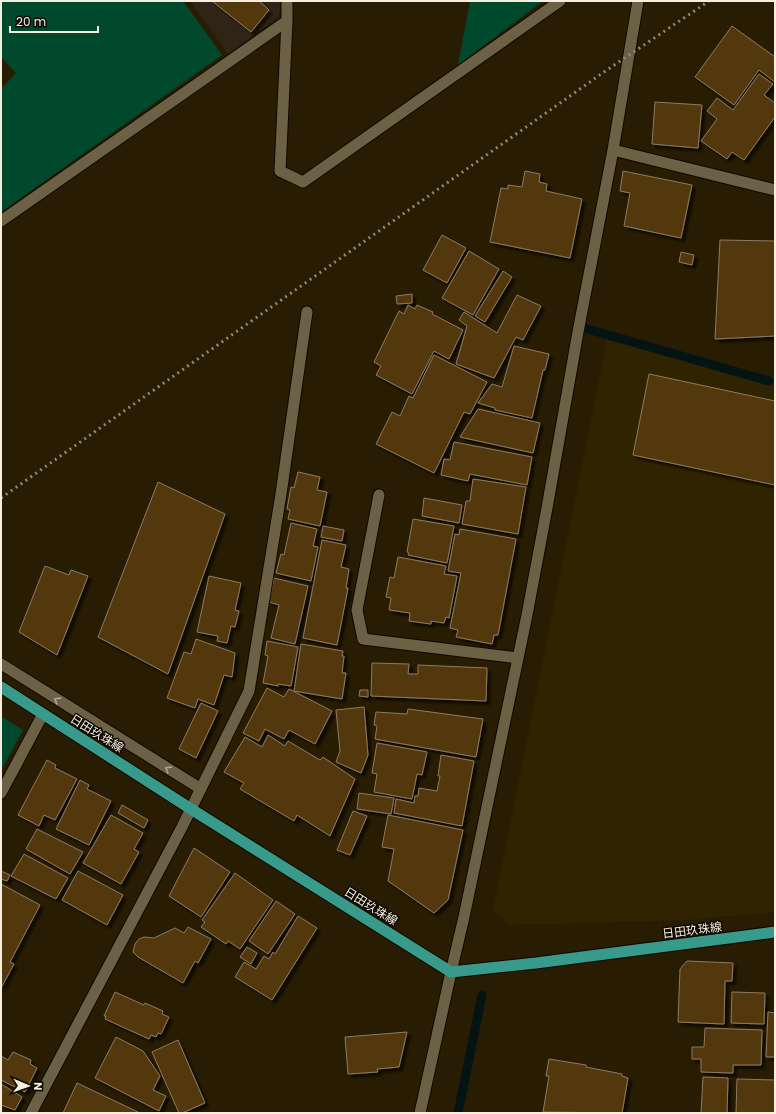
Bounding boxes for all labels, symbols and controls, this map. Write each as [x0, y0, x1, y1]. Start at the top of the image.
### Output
scale bar [10, 8, 98, 34]
text: 20 m [16, 13, 46, 30]
one-way arrow [55, 698, 62, 705]
street label: 日田玖珠線 [67, 710, 127, 756]
one-way arrow [165, 766, 172, 773]
street label: 日田玖珠線 [341, 883, 401, 929]
street label: 日田玖珠線 [661, 918, 723, 942]
north arrow [8, 1066, 48, 1106]
text: N [30, 1082, 46, 1091]

